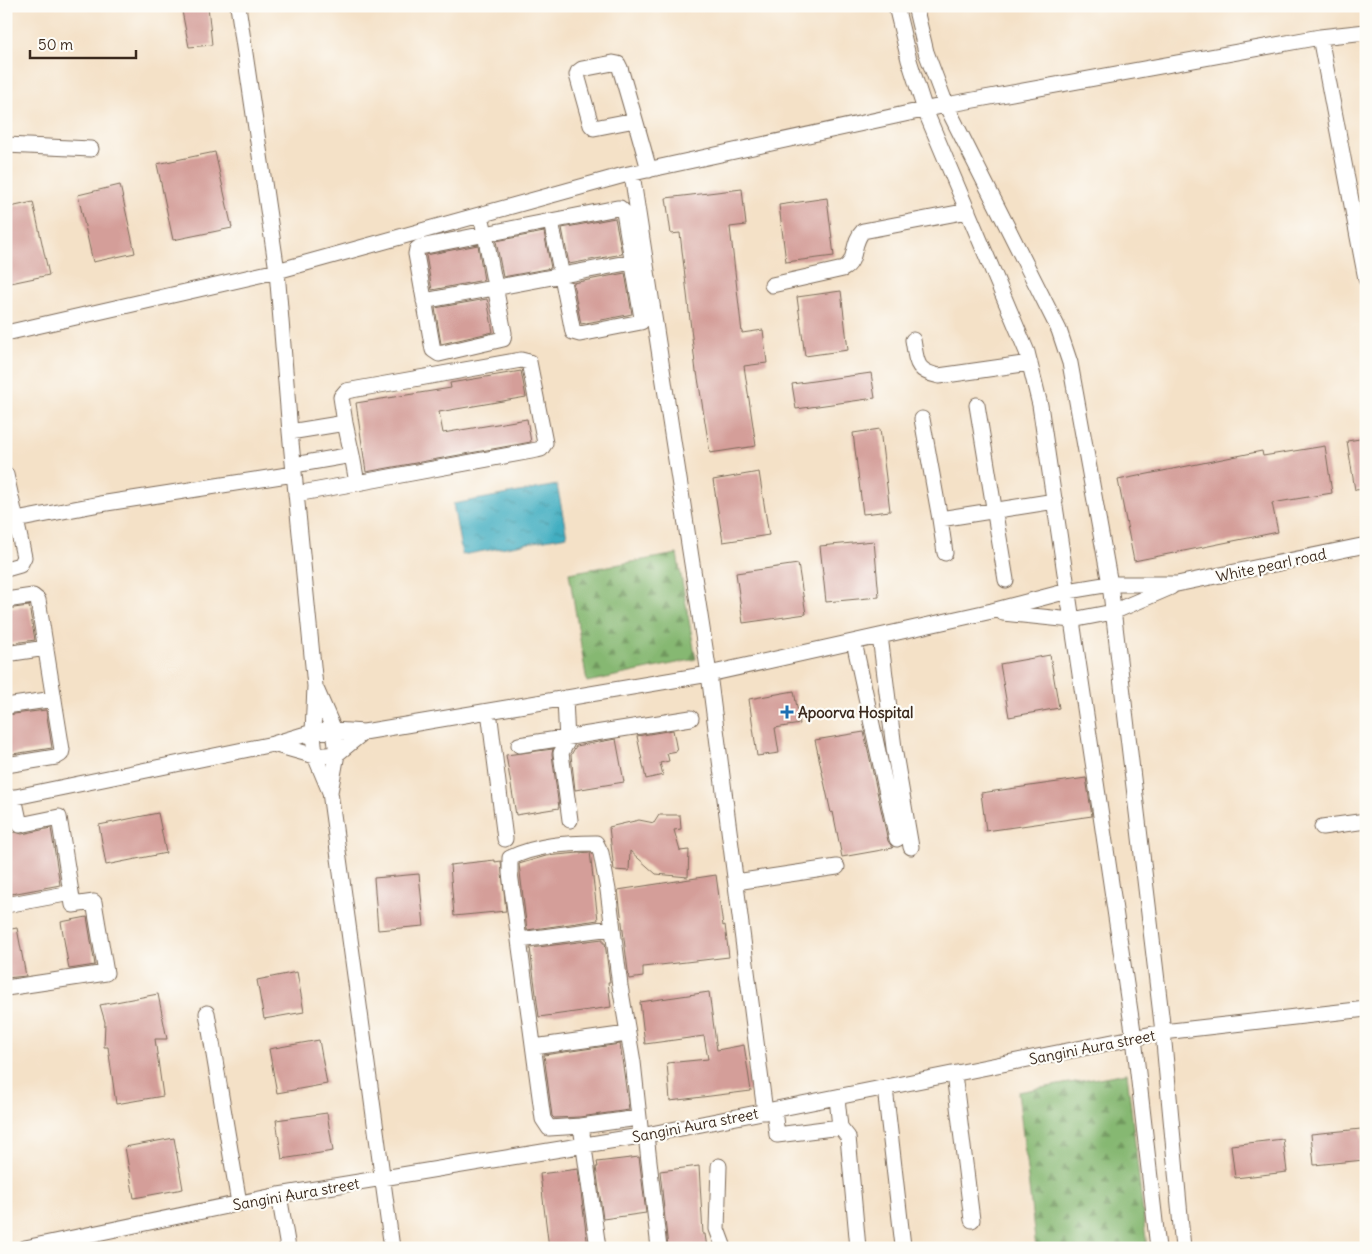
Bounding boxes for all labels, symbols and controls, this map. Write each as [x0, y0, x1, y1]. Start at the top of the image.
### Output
scale bar [30, 28, 136, 60]
text: 50 m [38, 35, 73, 54]
street label: White pearl road [1214, 544, 1328, 586]
place label: Apoorva Hospital [798, 703, 913, 723]
marker: Apoorva Hospital [780, 705, 794, 719]
street label: Sangini Aura street [1027, 1025, 1157, 1069]
street label: Sangini Aura street [630, 1103, 760, 1147]
street label: Sangini Aura street [231, 1174, 361, 1214]

